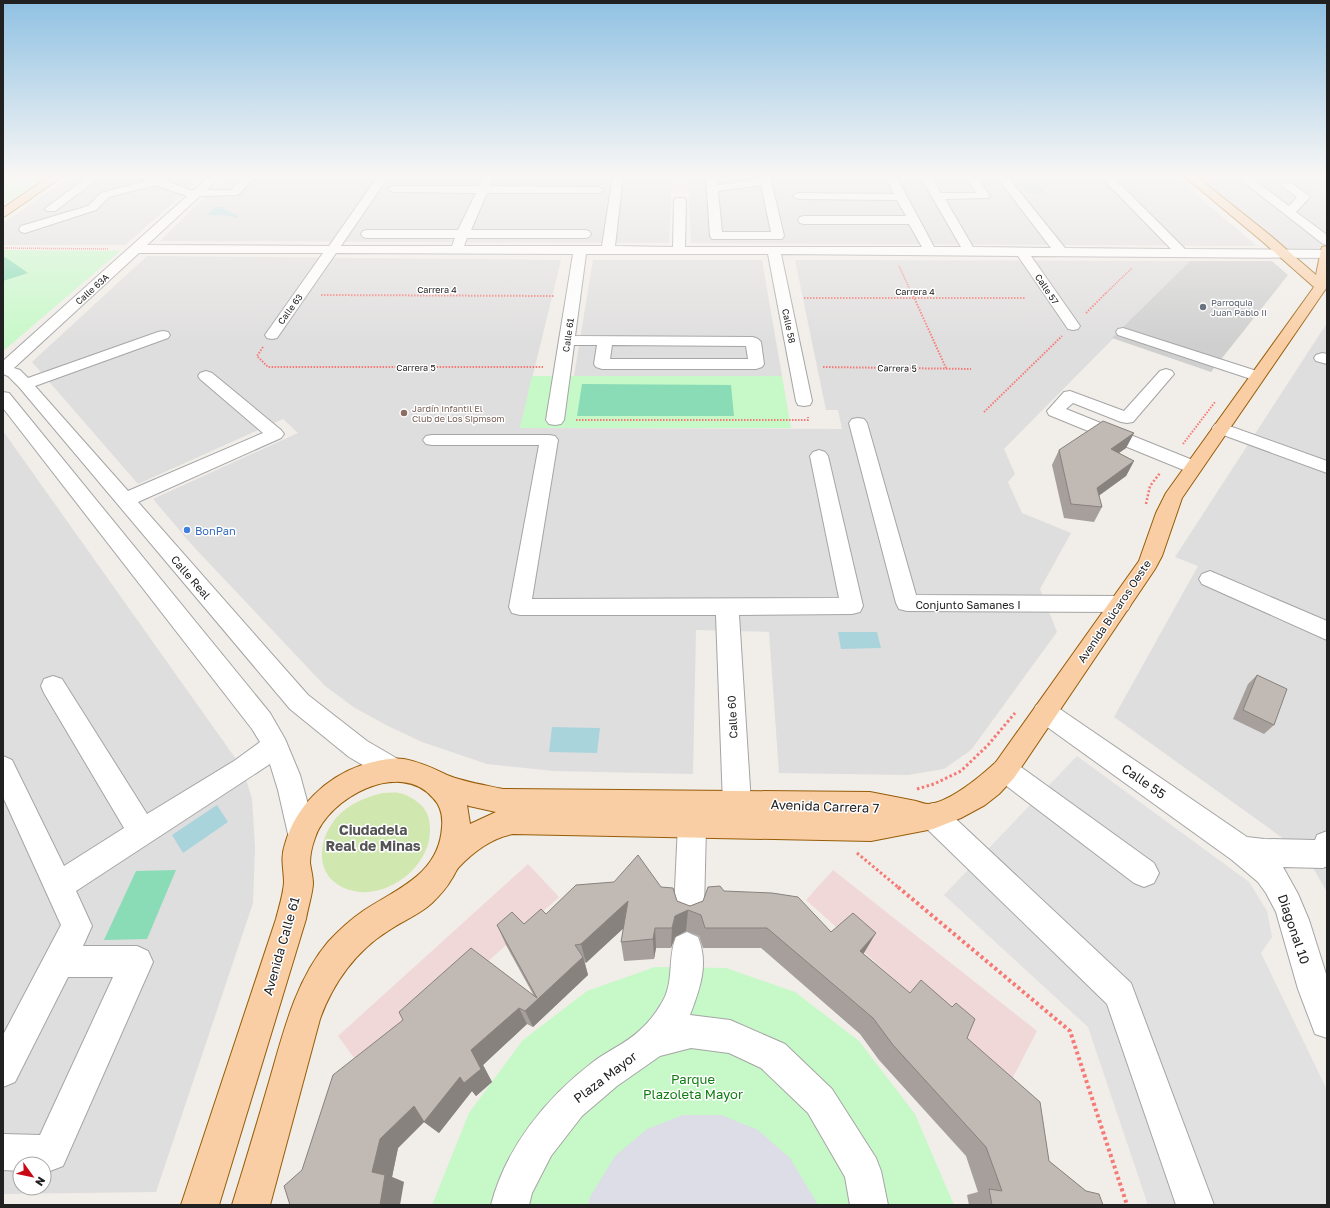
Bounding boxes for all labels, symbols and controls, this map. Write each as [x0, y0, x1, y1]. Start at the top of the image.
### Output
street label: Calle 63A [73, 271, 111, 307]
street label: Calle 57 [1033, 272, 1061, 306]
street label: Carrera 4 [417, 284, 457, 295]
street label: Carrera 4 [895, 286, 935, 297]
street label: Calle 63 [275, 292, 305, 326]
place label: Parroquia Juan Pablo II [1211, 297, 1267, 318]
marker: Parroquia Juan Pablo II [1198, 302, 1208, 312]
street label: Calle 58 [780, 308, 798, 344]
street label: Calle 61 [560, 317, 576, 353]
street label: Carrera 5 [396, 362, 436, 373]
street label: Carrera 5 [877, 362, 917, 374]
place label: Jardín Infantil El Club de Los Sipmsom [412, 403, 505, 424]
marker: Jardín Infantil El Club de Los Sipmsom [399, 408, 409, 418]
place label: BonPan [195, 524, 236, 537]
marker: BonPan [182, 525, 192, 535]
street label: Calle Real [169, 553, 214, 602]
street label: Avenida Búcaros Oeste [1075, 557, 1153, 665]
street label: Conjunto Samanes I [915, 598, 1021, 611]
street label: Calle 60 [724, 695, 740, 739]
street label: Calle 55 [1119, 760, 1169, 802]
street label: Avenida Carrera 7 [770, 796, 880, 816]
district label: Ciudadela Real de Minas [325, 821, 421, 854]
street label: Diagonal 10 [1275, 892, 1313, 966]
street label: Avenida Calle 61 [259, 895, 303, 997]
street label: Plaza Mayor [570, 1048, 640, 1106]
park label: Parque Plazoleta Mayor [643, 1071, 743, 1102]
north arrow [12, 1156, 52, 1196]
text: N [33, 1175, 49, 1189]

